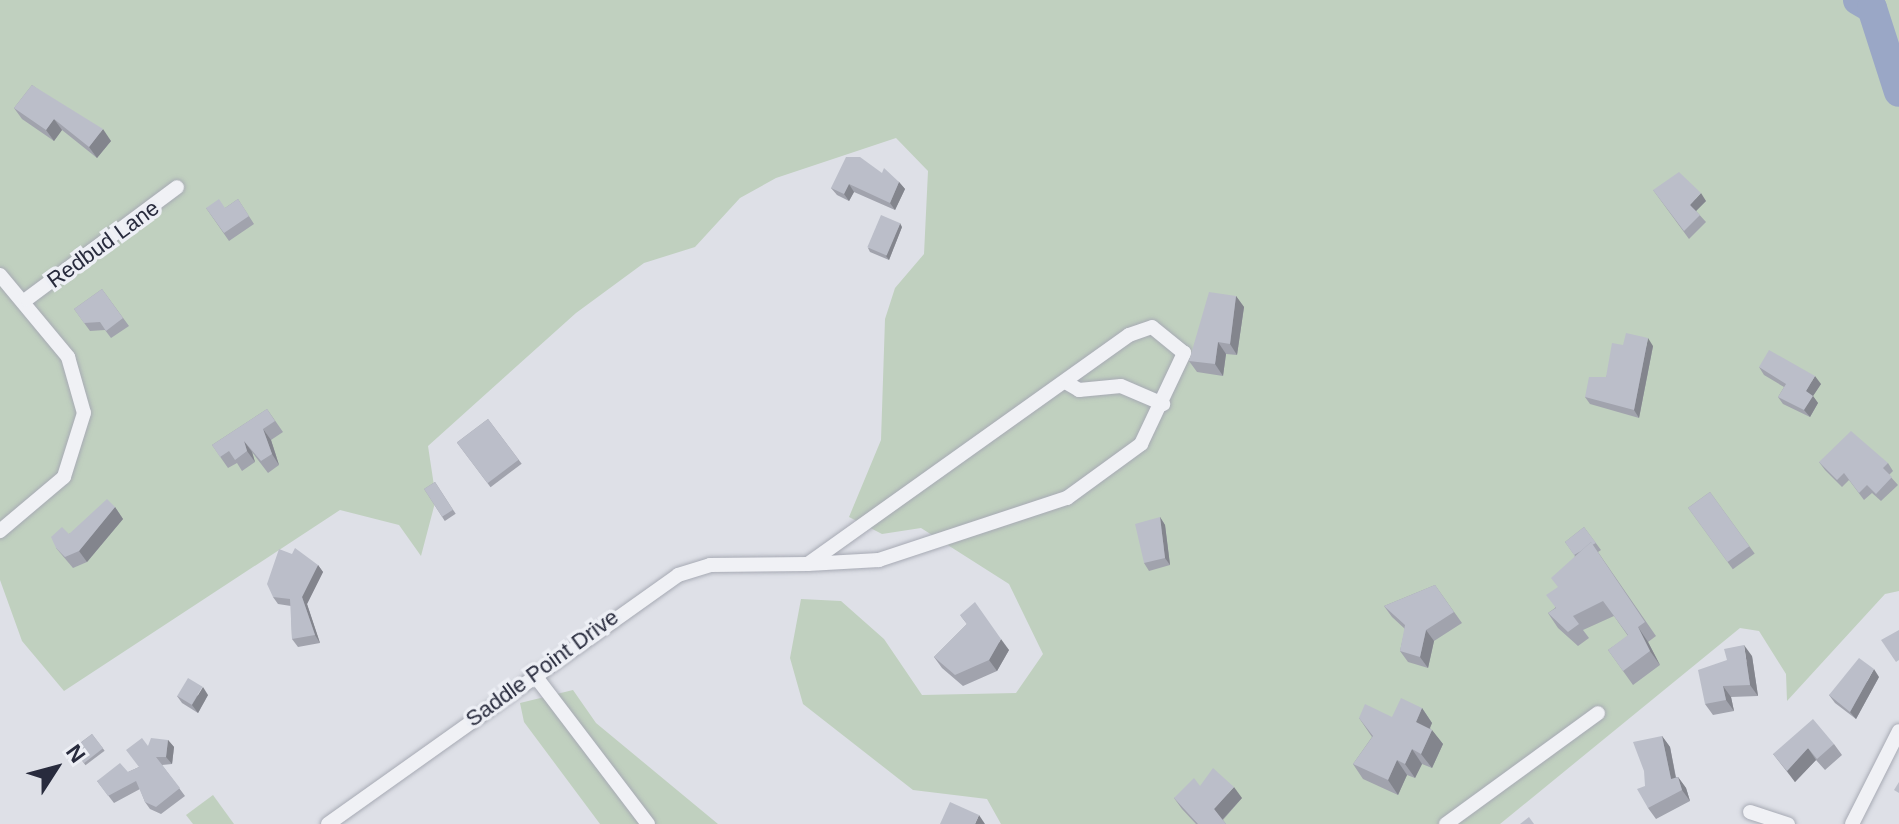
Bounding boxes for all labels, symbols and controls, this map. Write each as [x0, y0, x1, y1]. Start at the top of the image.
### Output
street label: Redbud Lane [42, 194, 164, 294]
street label: Saddle Point Drive [461, 604, 623, 732]
north arrow [16, 728, 96, 808]
text: N [61, 740, 91, 767]

